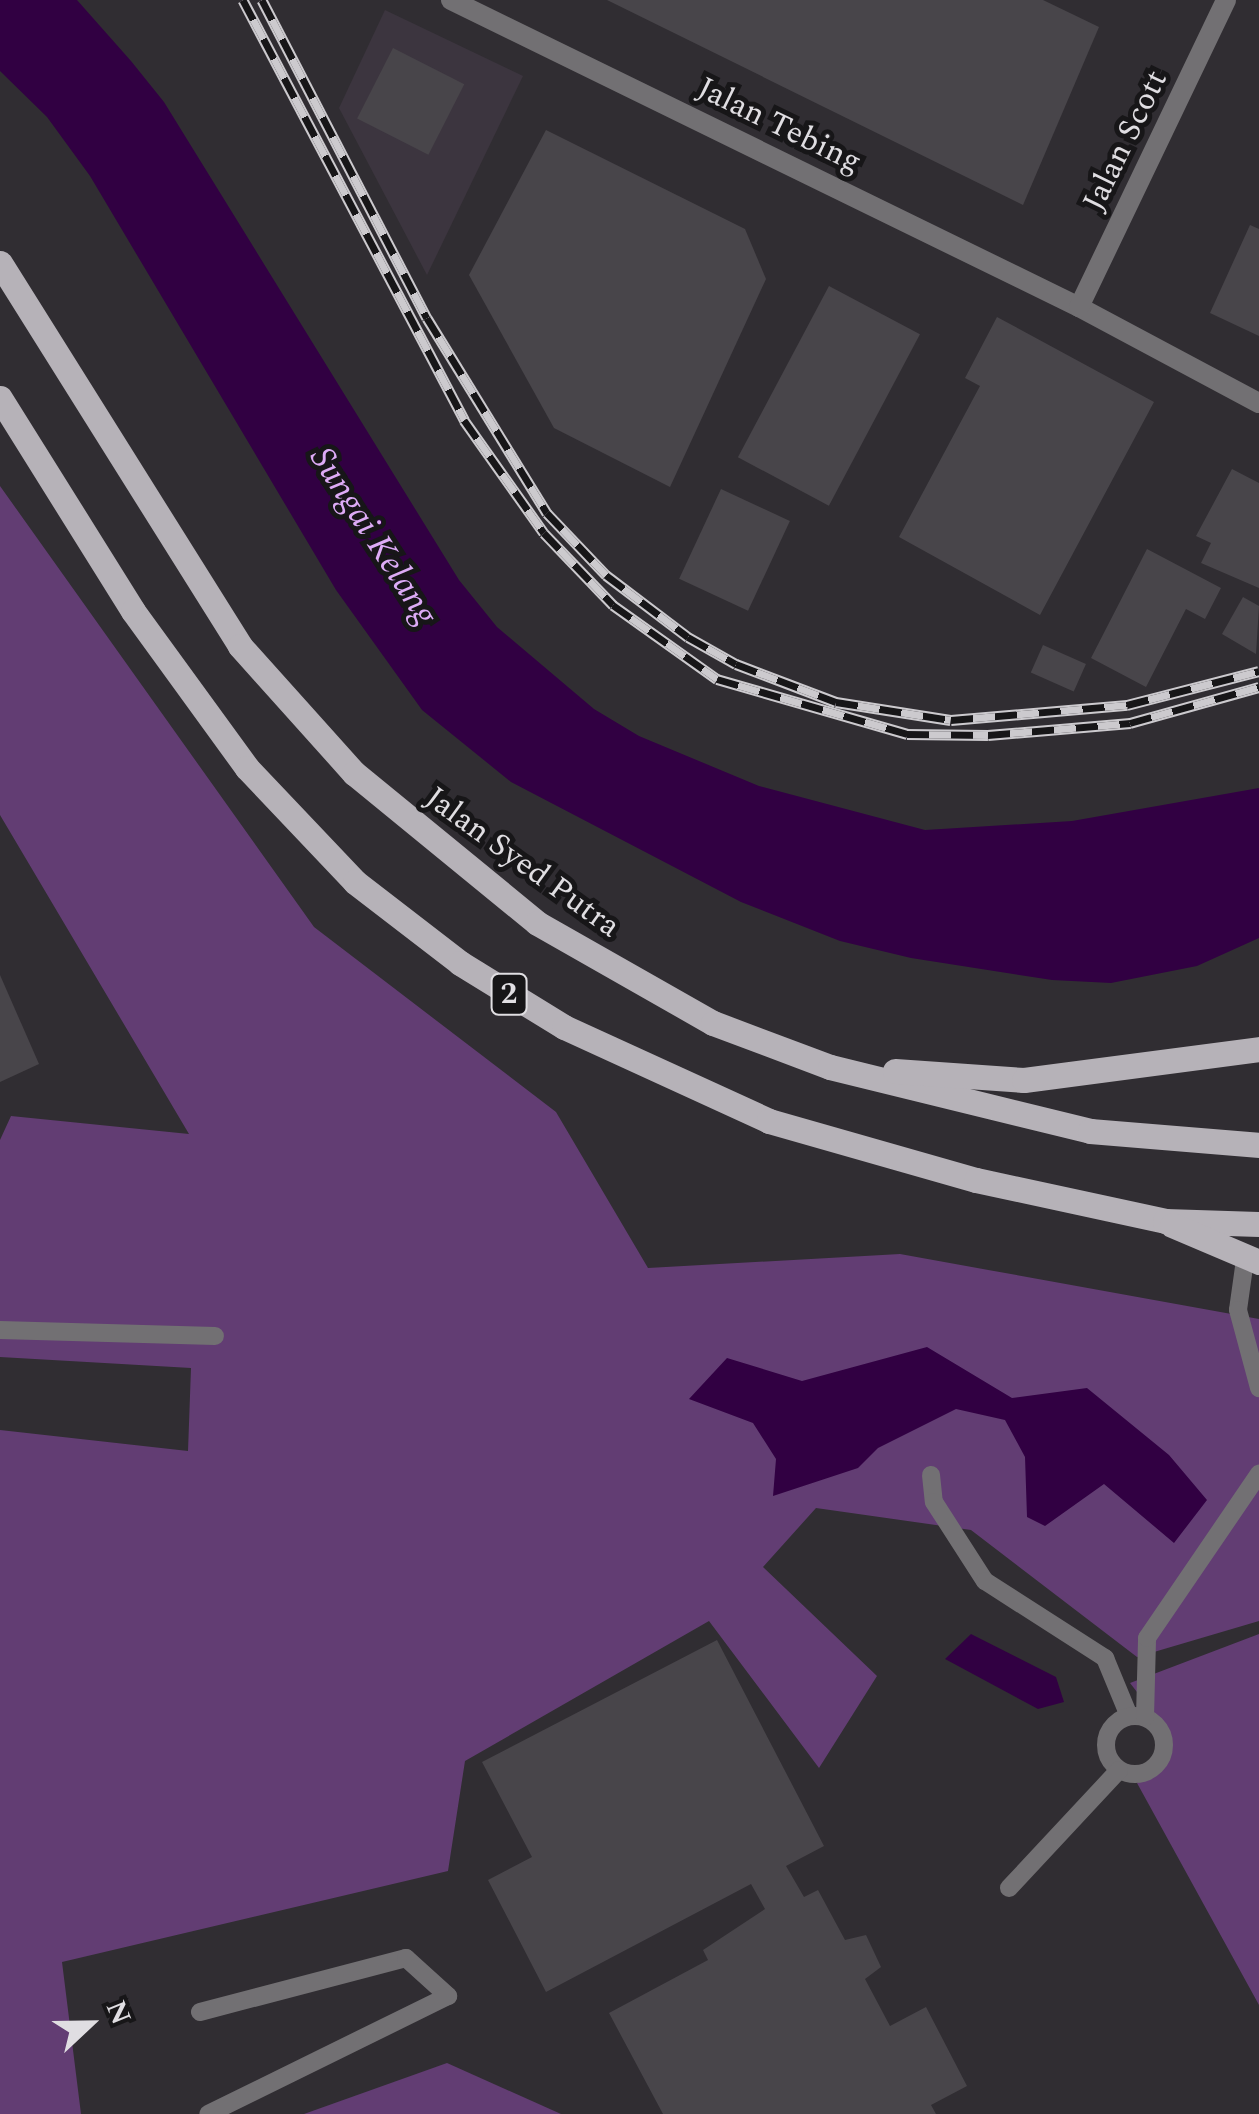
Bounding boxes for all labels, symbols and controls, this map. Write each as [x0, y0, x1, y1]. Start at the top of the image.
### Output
street label: Jalan Scott [1076, 64, 1176, 218]
street label: Jalan Tebing [691, 70, 867, 182]
water label: Sungai Kelang [300, 439, 446, 633]
street label: Jalan Syed Putra [417, 779, 627, 947]
road number: 2 [489, 969, 529, 1019]
north arrow [40, 1974, 140, 2074]
text: N [94, 1994, 142, 2031]

